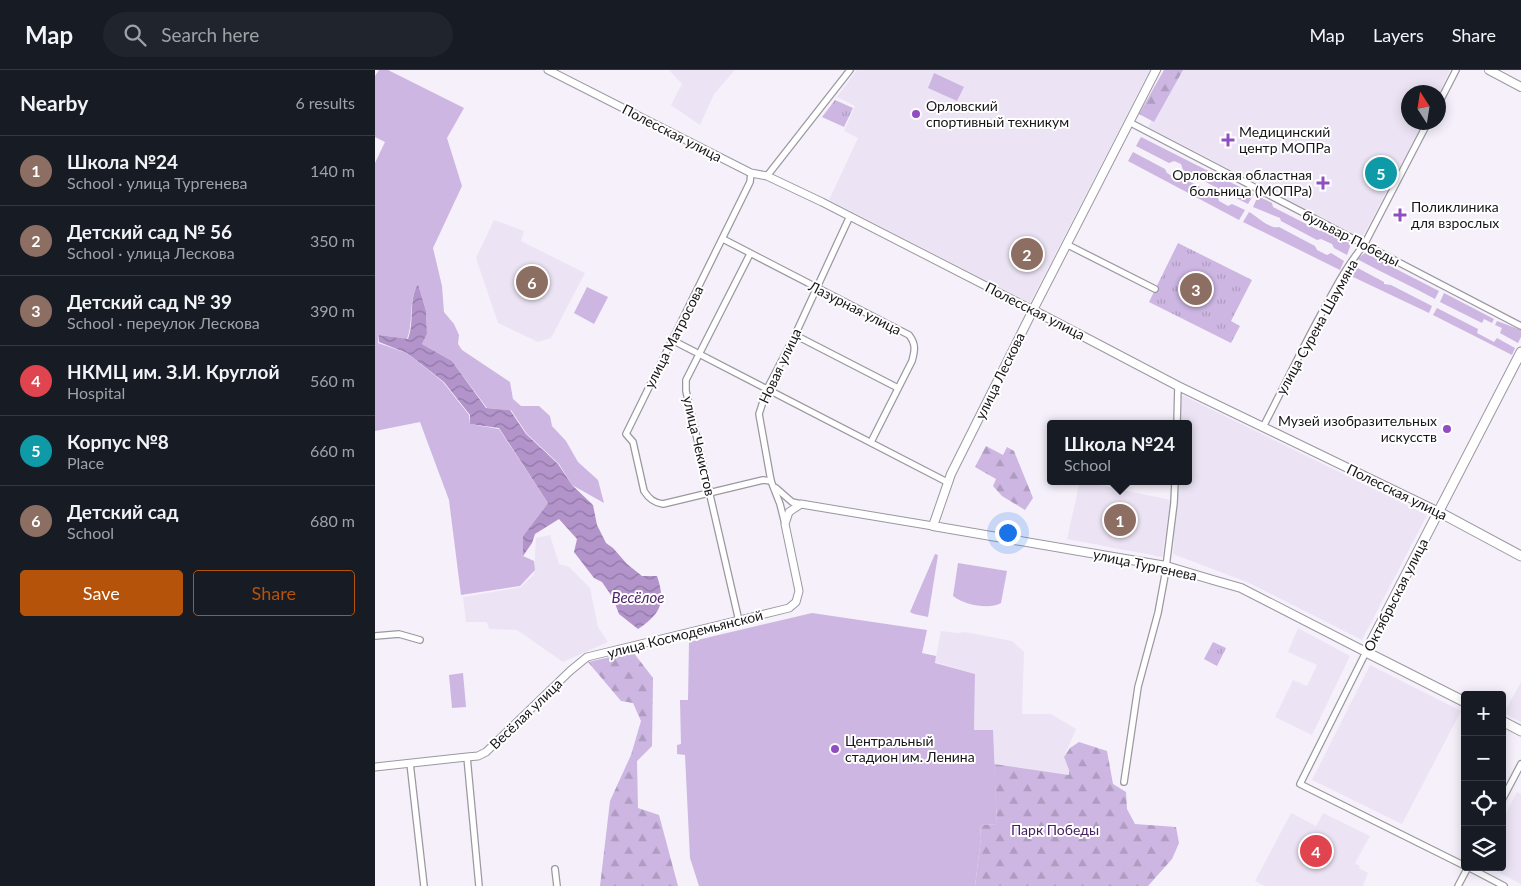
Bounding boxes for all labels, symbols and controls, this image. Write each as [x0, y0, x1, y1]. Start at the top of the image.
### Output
search box [103, 12, 453, 57]
text: Map [25, 20, 73, 49]
icon: search [121, 21, 149, 49]
text: Search here [161, 23, 259, 46]
text: Map [1309, 24, 1345, 46]
text: Layers [1373, 24, 1424, 46]
text: Share [1452, 24, 1496, 46]
north arrow [1401, 85, 1446, 130]
text: Nearby [20, 90, 88, 115]
text: 6 results [295, 93, 355, 112]
place label: Орловский спортивный техникум [926, 97, 1069, 130]
street label: Полесская улица [620, 100, 725, 165]
marker: Орловский спортивный техникум [910, 108, 922, 120]
place label: Медицинский центр МОПРа [1239, 123, 1331, 156]
marker: Медицинский центр МОПРа [1221, 133, 1235, 147]
text: Школа №24 [67, 150, 178, 173]
pin: 5 [1365, 154, 1397, 192]
text: 1 [31, 161, 41, 180]
text: 140 m [310, 161, 355, 180]
place label: Орловская областная больница (МОПРа) [1172, 166, 1312, 199]
text: School · улица Тургенева [67, 173, 248, 192]
marker: Орловская областная больница (МОПРа) [1316, 176, 1330, 190]
place label: Поликлиника для взрослых [1411, 198, 1499, 231]
street label: бульвар Победы [1300, 206, 1403, 269]
marker: Поликлиника для взрослых [1393, 208, 1407, 222]
text: Детский сад № 56 [67, 220, 232, 243]
text: 2 [31, 231, 41, 250]
text: 350 m [310, 231, 355, 250]
pin: 2 [1011, 235, 1043, 273]
text: School · улица Лескова [67, 243, 235, 262]
street label: улица Сурена Шаумяна [1272, 256, 1361, 397]
pin: 6 [516, 263, 548, 301]
pin: 3 [1180, 270, 1212, 308]
street label: Лазурная улица [805, 276, 904, 338]
street label: Полесская улица [983, 278, 1088, 343]
street label: улица Матросова [640, 283, 707, 391]
text: Детский сад № 39 [67, 290, 232, 313]
text: 3 [31, 301, 41, 320]
text: 390 m [310, 301, 355, 320]
text: School · переулок Лескова [67, 313, 260, 332]
street label: Новая улица [755, 325, 804, 406]
street label: улица Лескова [971, 329, 1028, 422]
text: НКМЦ им. З.И. Круглой [67, 360, 279, 383]
text: 4 [31, 371, 41, 390]
text: 560 m [310, 371, 355, 390]
text: Hospital [67, 383, 125, 402]
street label: улица Чекистов [680, 394, 719, 497]
place label: Музей изобразительных искусств [1278, 412, 1437, 445]
popup [1047, 420, 1192, 485]
marker: Музей изобразительных искусств [1441, 423, 1453, 435]
text: Корпус №8 [67, 430, 169, 453]
text: Школа №24 [1064, 432, 1175, 455]
text: 5 [31, 441, 41, 460]
text: 660 m [310, 441, 355, 460]
text: Place [67, 453, 104, 472]
text: School [1064, 455, 1111, 474]
street label: Полесская улица [1344, 460, 1450, 523]
text: Детский сад [67, 500, 179, 523]
pin: 1 [1104, 501, 1136, 539]
text: 6 [31, 511, 41, 530]
text: 680 m [310, 511, 355, 530]
your location [995, 520, 1021, 546]
text: School [67, 523, 114, 542]
street label: Октябрьская улица [1360, 535, 1431, 654]
street label: улица Тургенева [1092, 545, 1199, 584]
button: Save [20, 570, 183, 616]
button: Share [193, 570, 355, 616]
water label: Весёлое [612, 588, 664, 606]
street label: улица Космодемьянской [605, 606, 764, 661]
street label: Весёлая улица [486, 675, 565, 752]
map controls [1461, 691, 1506, 871]
button: + [1461, 691, 1506, 736]
place label: Центральный стадион им. Ленина [845, 732, 975, 765]
button: − [1461, 736, 1506, 781]
marker: Центральный стадион им. Ленина [829, 743, 841, 755]
button: locate [1461, 781, 1506, 826]
park label: Парк Победы [1011, 821, 1099, 838]
button: layers [1461, 826, 1506, 871]
pin: 4 [1300, 832, 1332, 870]

